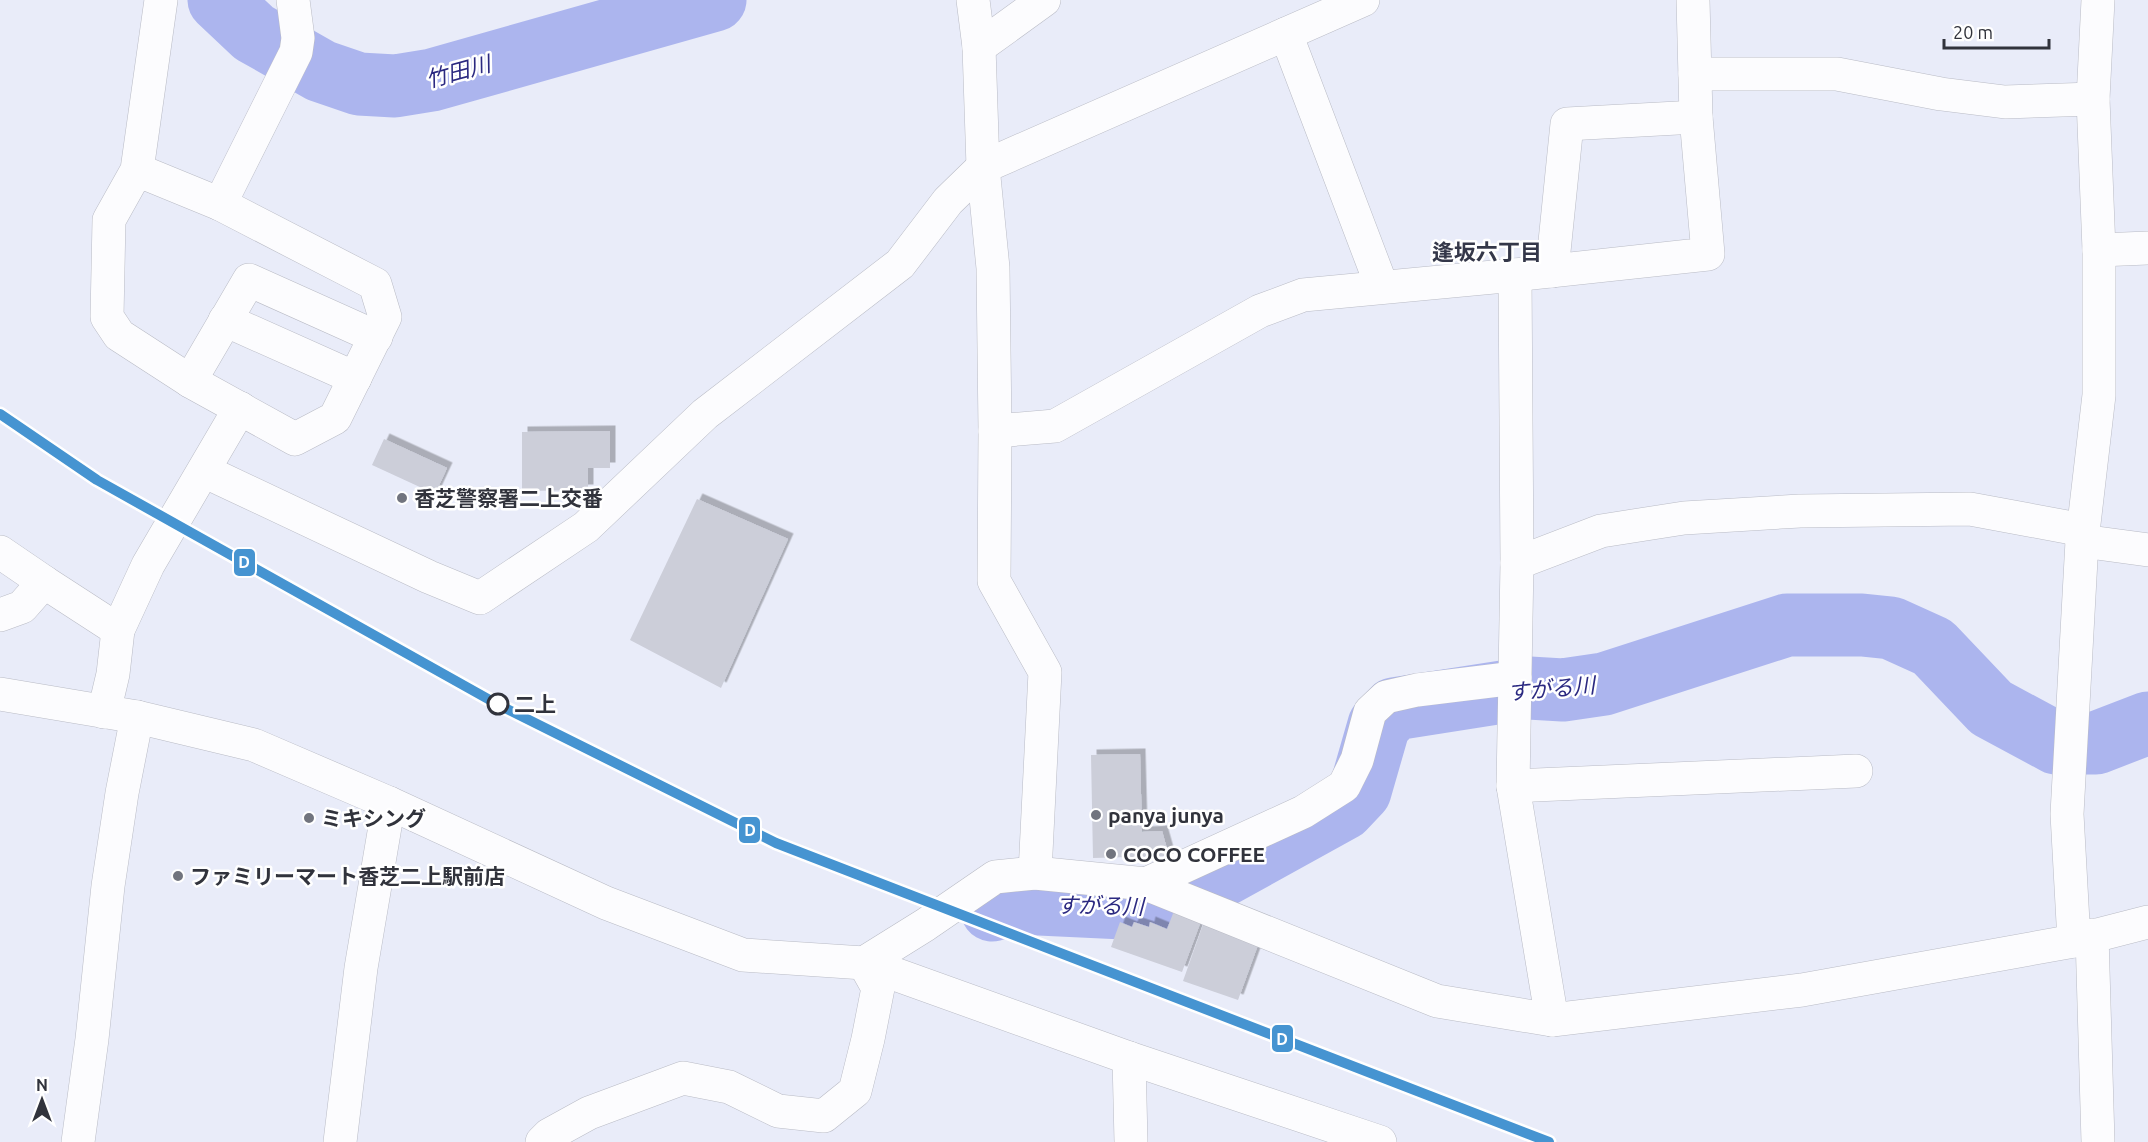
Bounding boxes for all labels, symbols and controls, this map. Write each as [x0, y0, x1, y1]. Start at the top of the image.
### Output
scale bar [1944, 12, 2049, 50]
text: 20 m [1953, 22, 1993, 42]
water label: 竹田川 [423, 50, 495, 92]
district label: 逢坂六丁目 [1432, 239, 1542, 264]
place label: 香芝警察署二上交番 [414, 486, 603, 510]
marker: 香芝警察署二上交番 [395, 491, 409, 505]
line badge: D [233, 548, 256, 577]
text: D [238, 553, 250, 571]
water label: すがる川 [1506, 672, 1598, 704]
place label: 二上 [514, 692, 556, 716]
marker: 二上 [487, 693, 509, 715]
place label: panya junya [1108, 803, 1224, 827]
place label: ミキシング [321, 806, 426, 830]
marker: panya junya [1089, 808, 1103, 822]
marker: ミキシング [302, 811, 316, 825]
line badge: D [738, 816, 761, 844]
text: D [744, 821, 756, 839]
place label: COCO COFFEE [1123, 842, 1265, 866]
marker: COCO COFFEE [1104, 847, 1118, 861]
place label: ファミリーマート香芝二上駅前店 [190, 864, 505, 888]
marker: ファミリーマート香芝二上駅前店 [171, 869, 185, 883]
water label: すがる川 [1056, 892, 1146, 918]
line badge: D [1271, 1024, 1294, 1053]
text: D [1276, 1030, 1288, 1048]
north arrow [12, 1070, 72, 1130]
text: N [36, 1076, 48, 1094]

